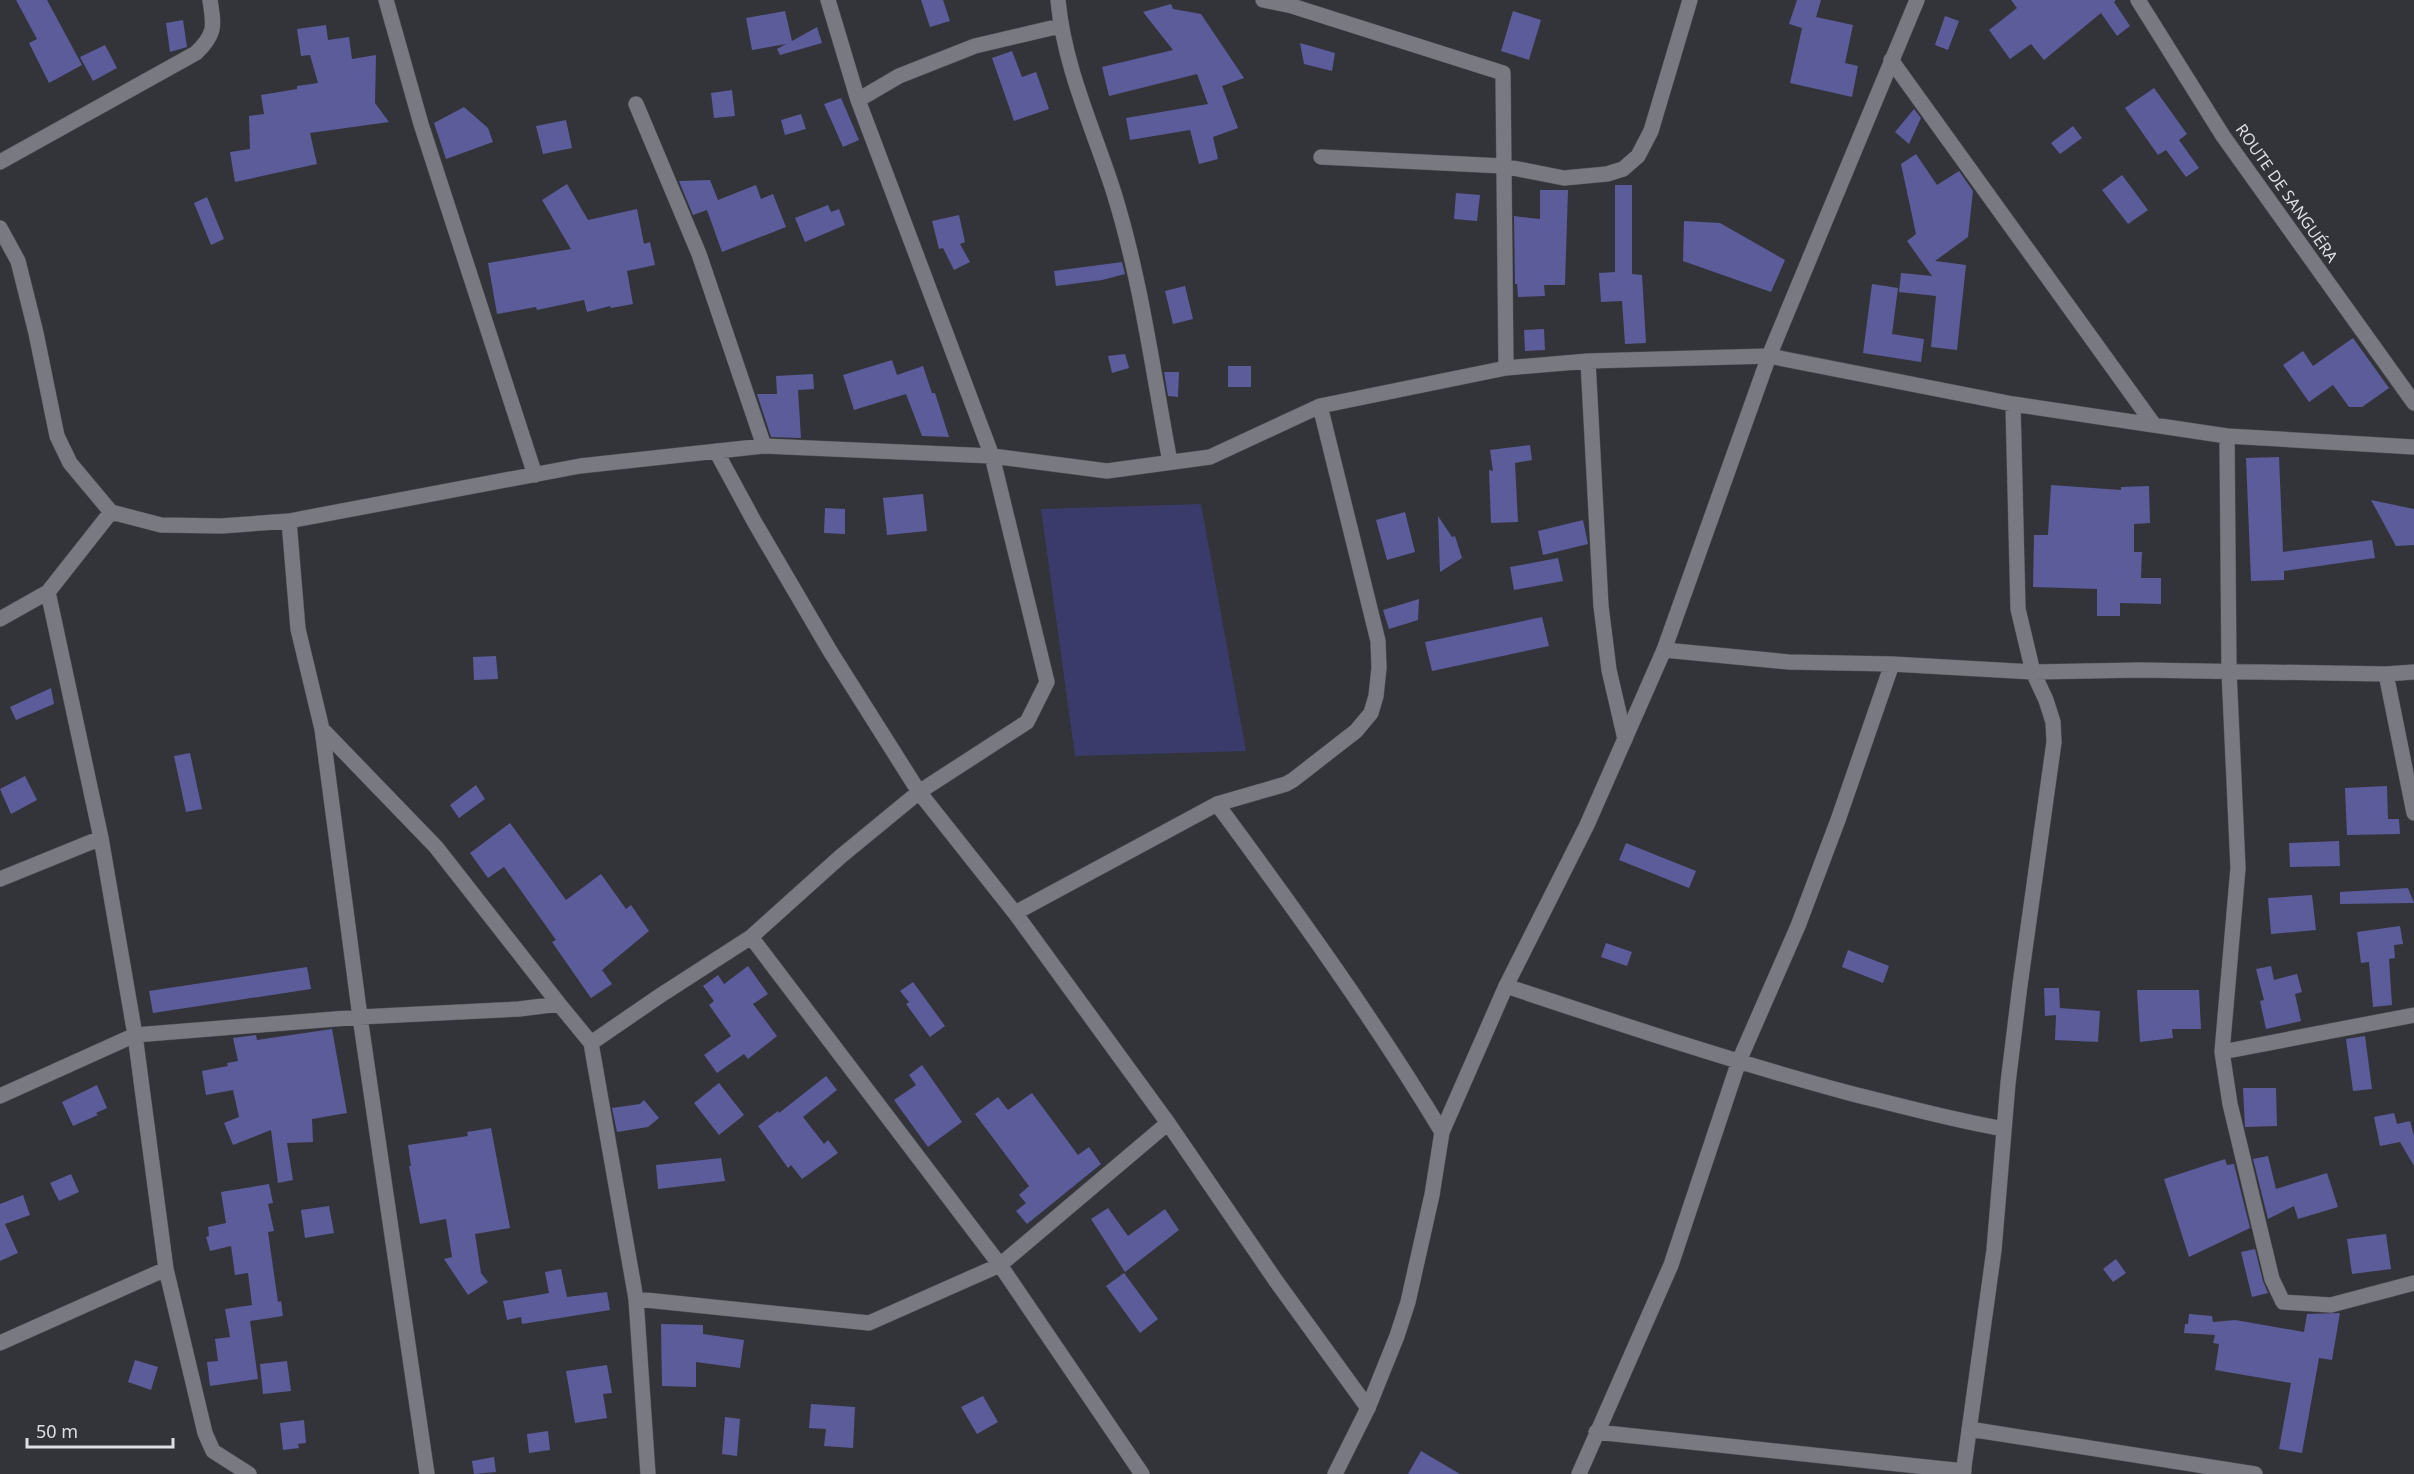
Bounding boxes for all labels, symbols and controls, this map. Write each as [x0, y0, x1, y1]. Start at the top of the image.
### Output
street label: ROUTE DE SANGUÉRA [2231, 119, 2344, 267]
scale bar [27, 1411, 172, 1449]
text: 50 m [36, 1419, 78, 1443]

